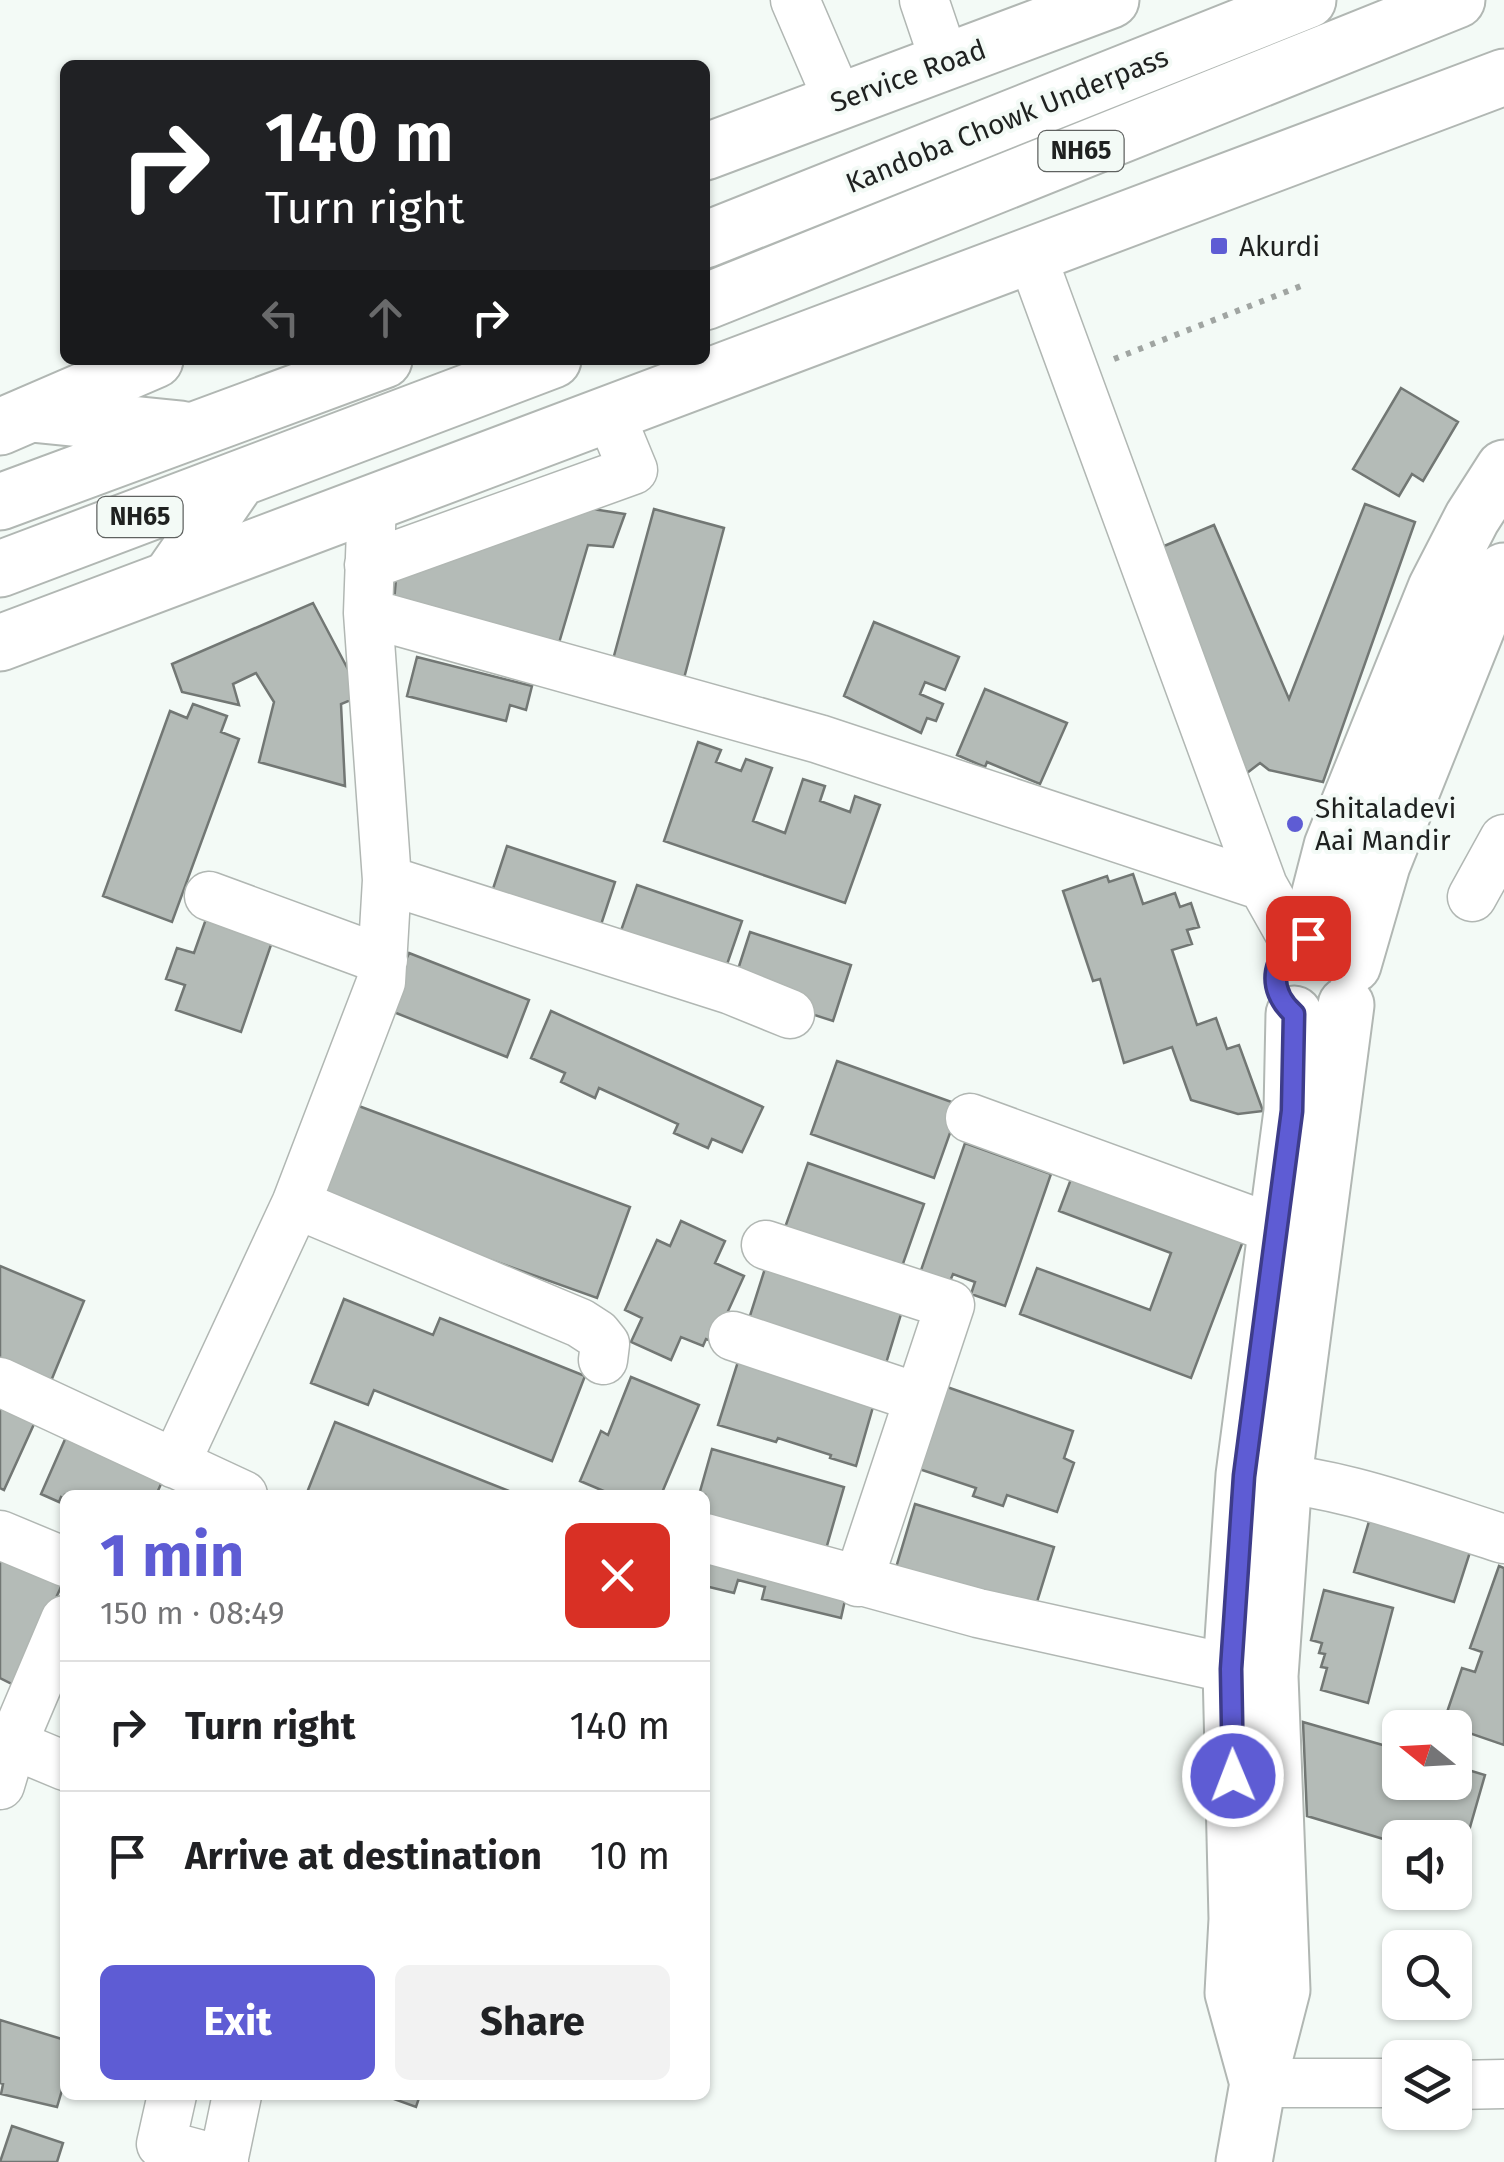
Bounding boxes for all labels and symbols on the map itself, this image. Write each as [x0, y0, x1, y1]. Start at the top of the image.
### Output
street label: Service Road [826, 33, 990, 119]
street label: Kandoba Chowk Underpass [841, 40, 1173, 200]
road number: NH65 [1038, 131, 1124, 171]
place label: Akurdi [1239, 230, 1320, 263]
marker: Akurdi [1208, 235, 1230, 257]
road number: NH65 [98, 497, 182, 537]
place label: Shitaladevi Aai Mandir [1315, 792, 1456, 857]
marker: Shitaladevi Aai Mandir [1284, 813, 1306, 835]
pin [1266, 896, 1351, 981]
north arrow [1382, 1710, 1472, 1800]
position arrow [1181, 1724, 1285, 1828]

